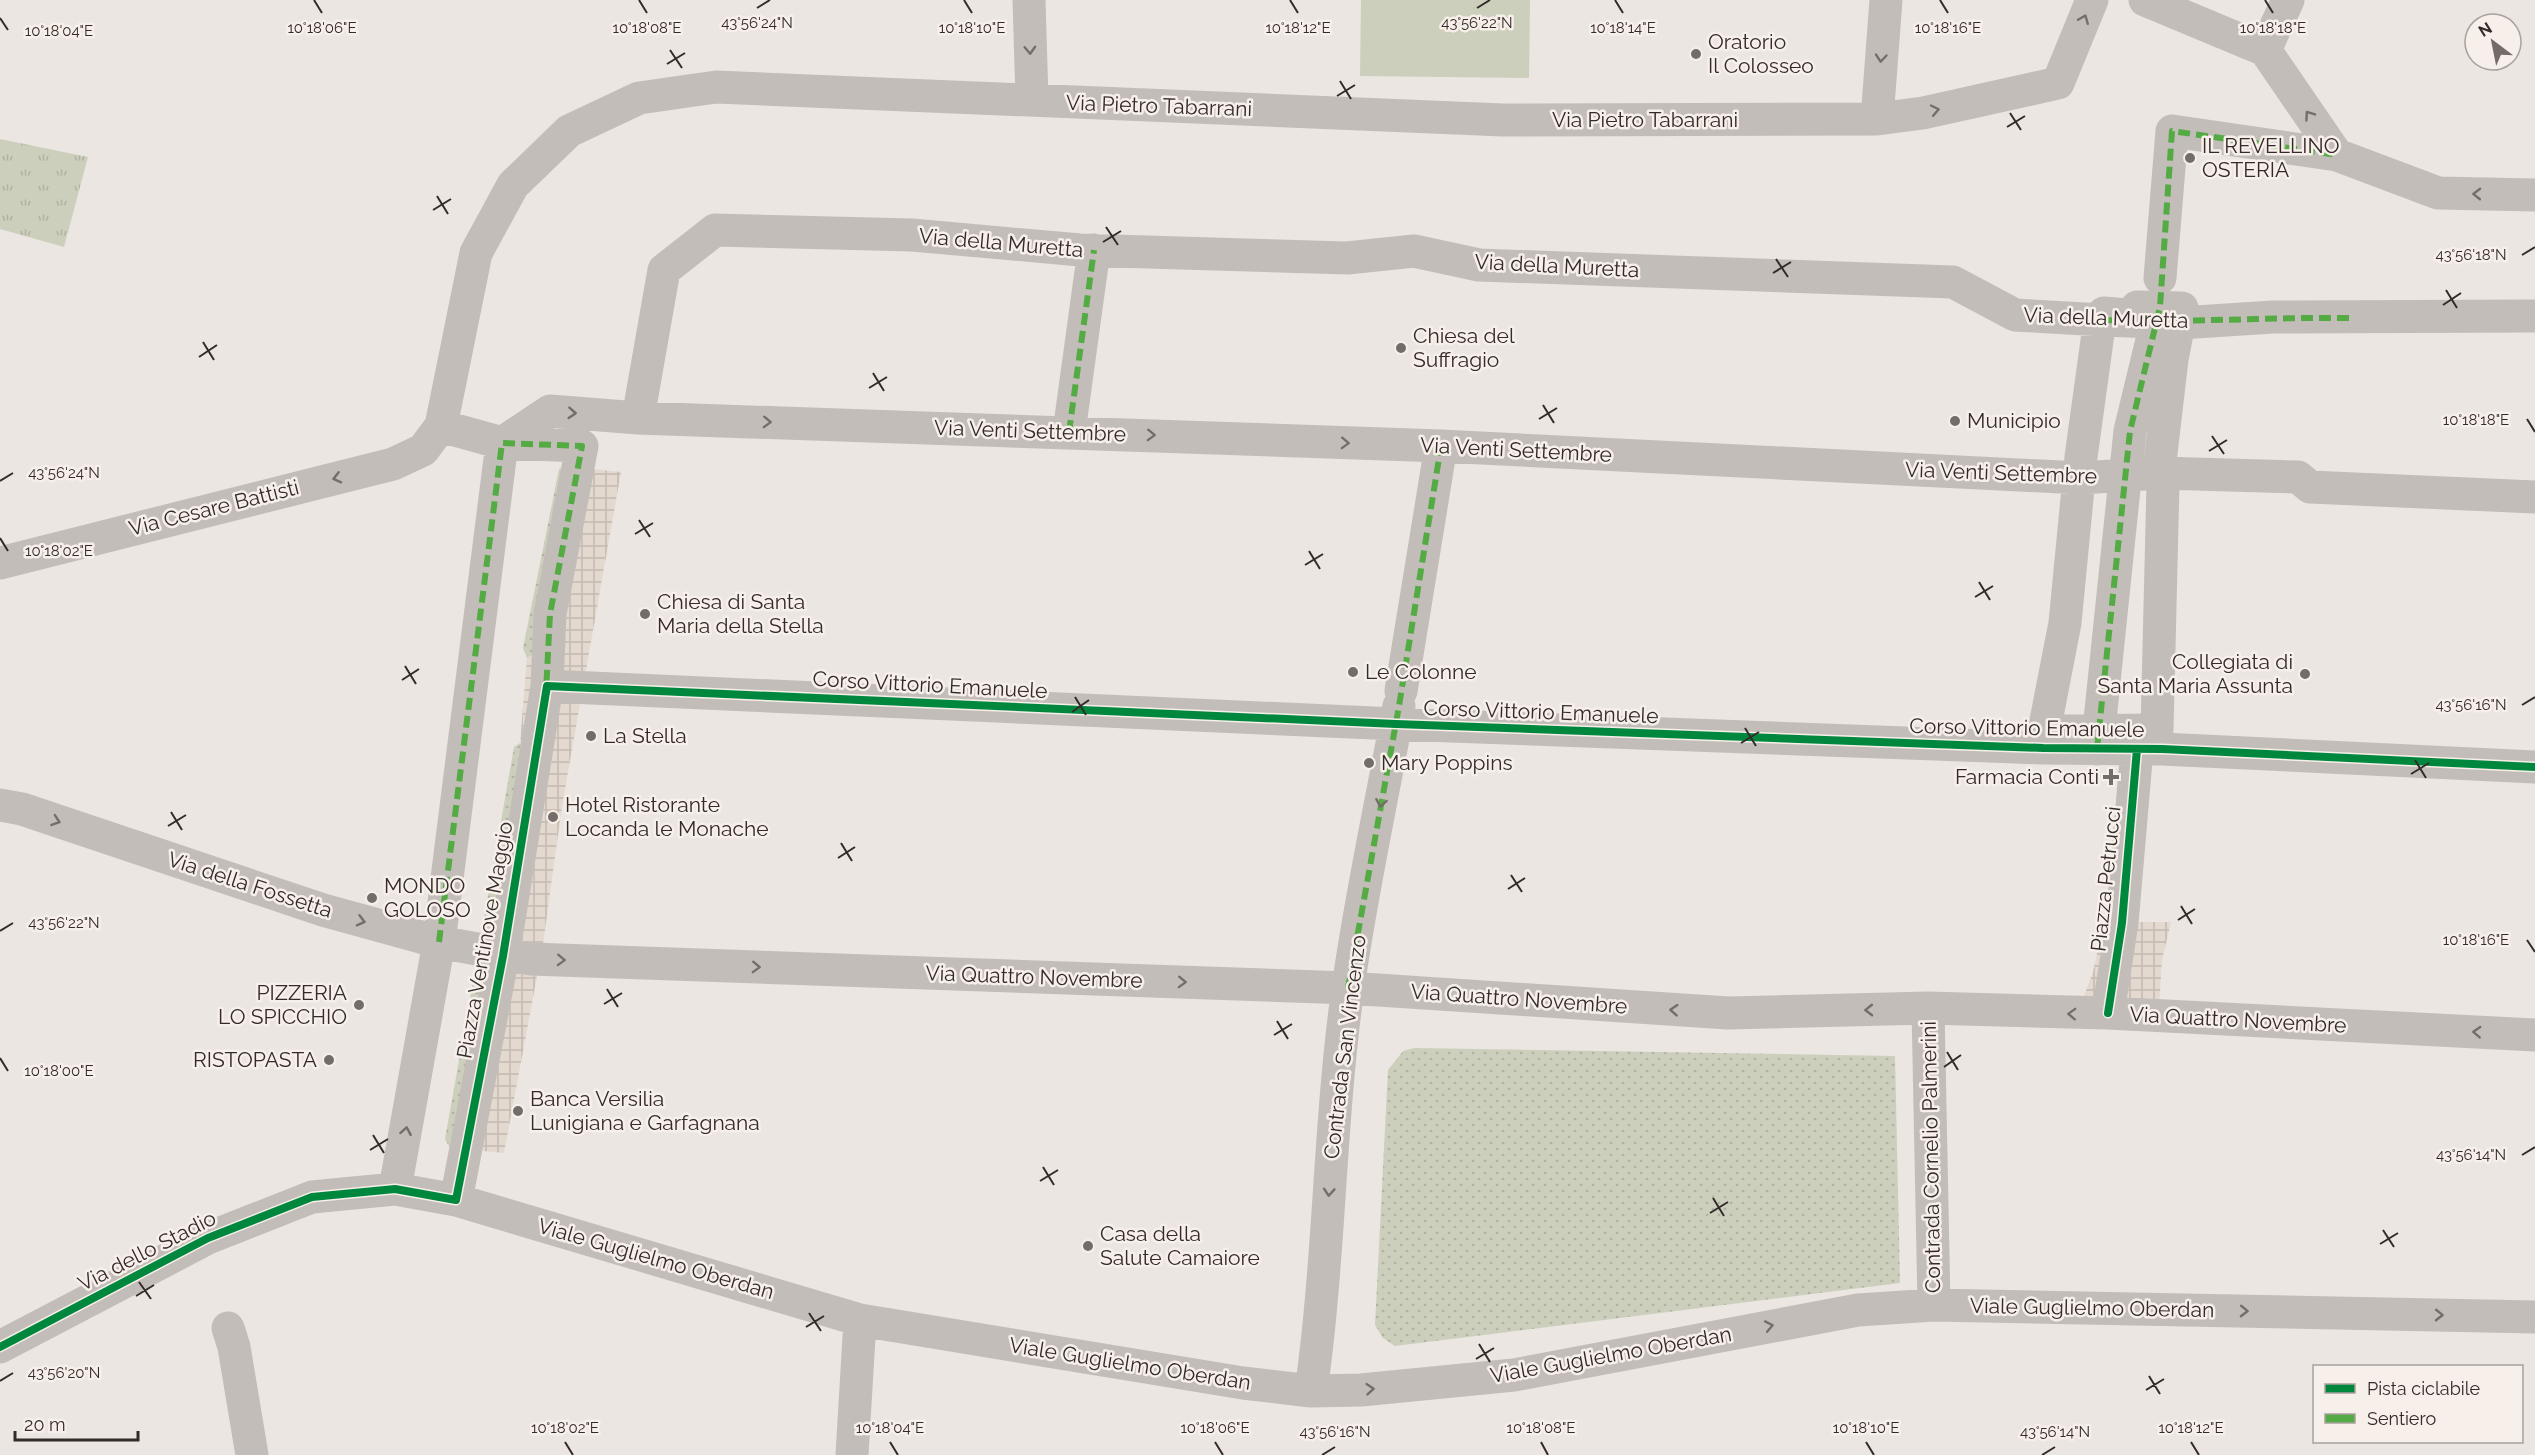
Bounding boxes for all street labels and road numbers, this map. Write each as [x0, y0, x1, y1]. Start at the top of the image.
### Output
street label: Via Pietro Tabarrani [1066, 90, 1253, 121]
street label: Via Pietro Tabarrani [1552, 107, 1738, 132]
street label: Via della Muretta [918, 223, 1084, 262]
street label: Via della Muretta [1474, 249, 1640, 282]
street label: Via della Muretta [2023, 302, 2189, 333]
street label: Via Venti Settembre [934, 415, 1126, 446]
street label: Via Venti Settembre [1419, 432, 1613, 467]
street label: Via Venti Settembre [1905, 457, 2097, 488]
street label: Via Cesare Battisti [126, 474, 302, 541]
street label: Corso Vittorio Emanuele [812, 666, 1048, 703]
street label: Corso Vittorio Emanuele [1423, 695, 1659, 728]
street label: Corso Vittorio Emanuele [1909, 713, 2145, 742]
street label: Piazza Petrucci [2085, 805, 2126, 953]
street label: Piazza Ventinove Maggio [451, 819, 518, 1060]
street label: Via della Fossetta [165, 846, 336, 923]
street label: Contrada San Vincenzo [1318, 934, 1371, 1160]
street label: Via Quattro Novembre [925, 960, 1143, 993]
street label: Via Quattro Novembre [1410, 978, 1628, 1019]
street label: Via Quattro Novembre [2129, 1001, 2347, 1038]
street label: Contrada Cornelio Palmerini [1916, 1021, 1945, 1293]
street label: Via dello Stadio [74, 1205, 220, 1296]
street label: Viale Guglielmo Oberdan [535, 1213, 777, 1304]
street label: Viale Guglielmo Oberdan [1970, 1293, 2214, 1322]
street label: Viale Guglielmo Oberdan [1488, 1321, 1733, 1388]
street label: Viale Guglielmo Oberdan [1007, 1332, 1253, 1395]

